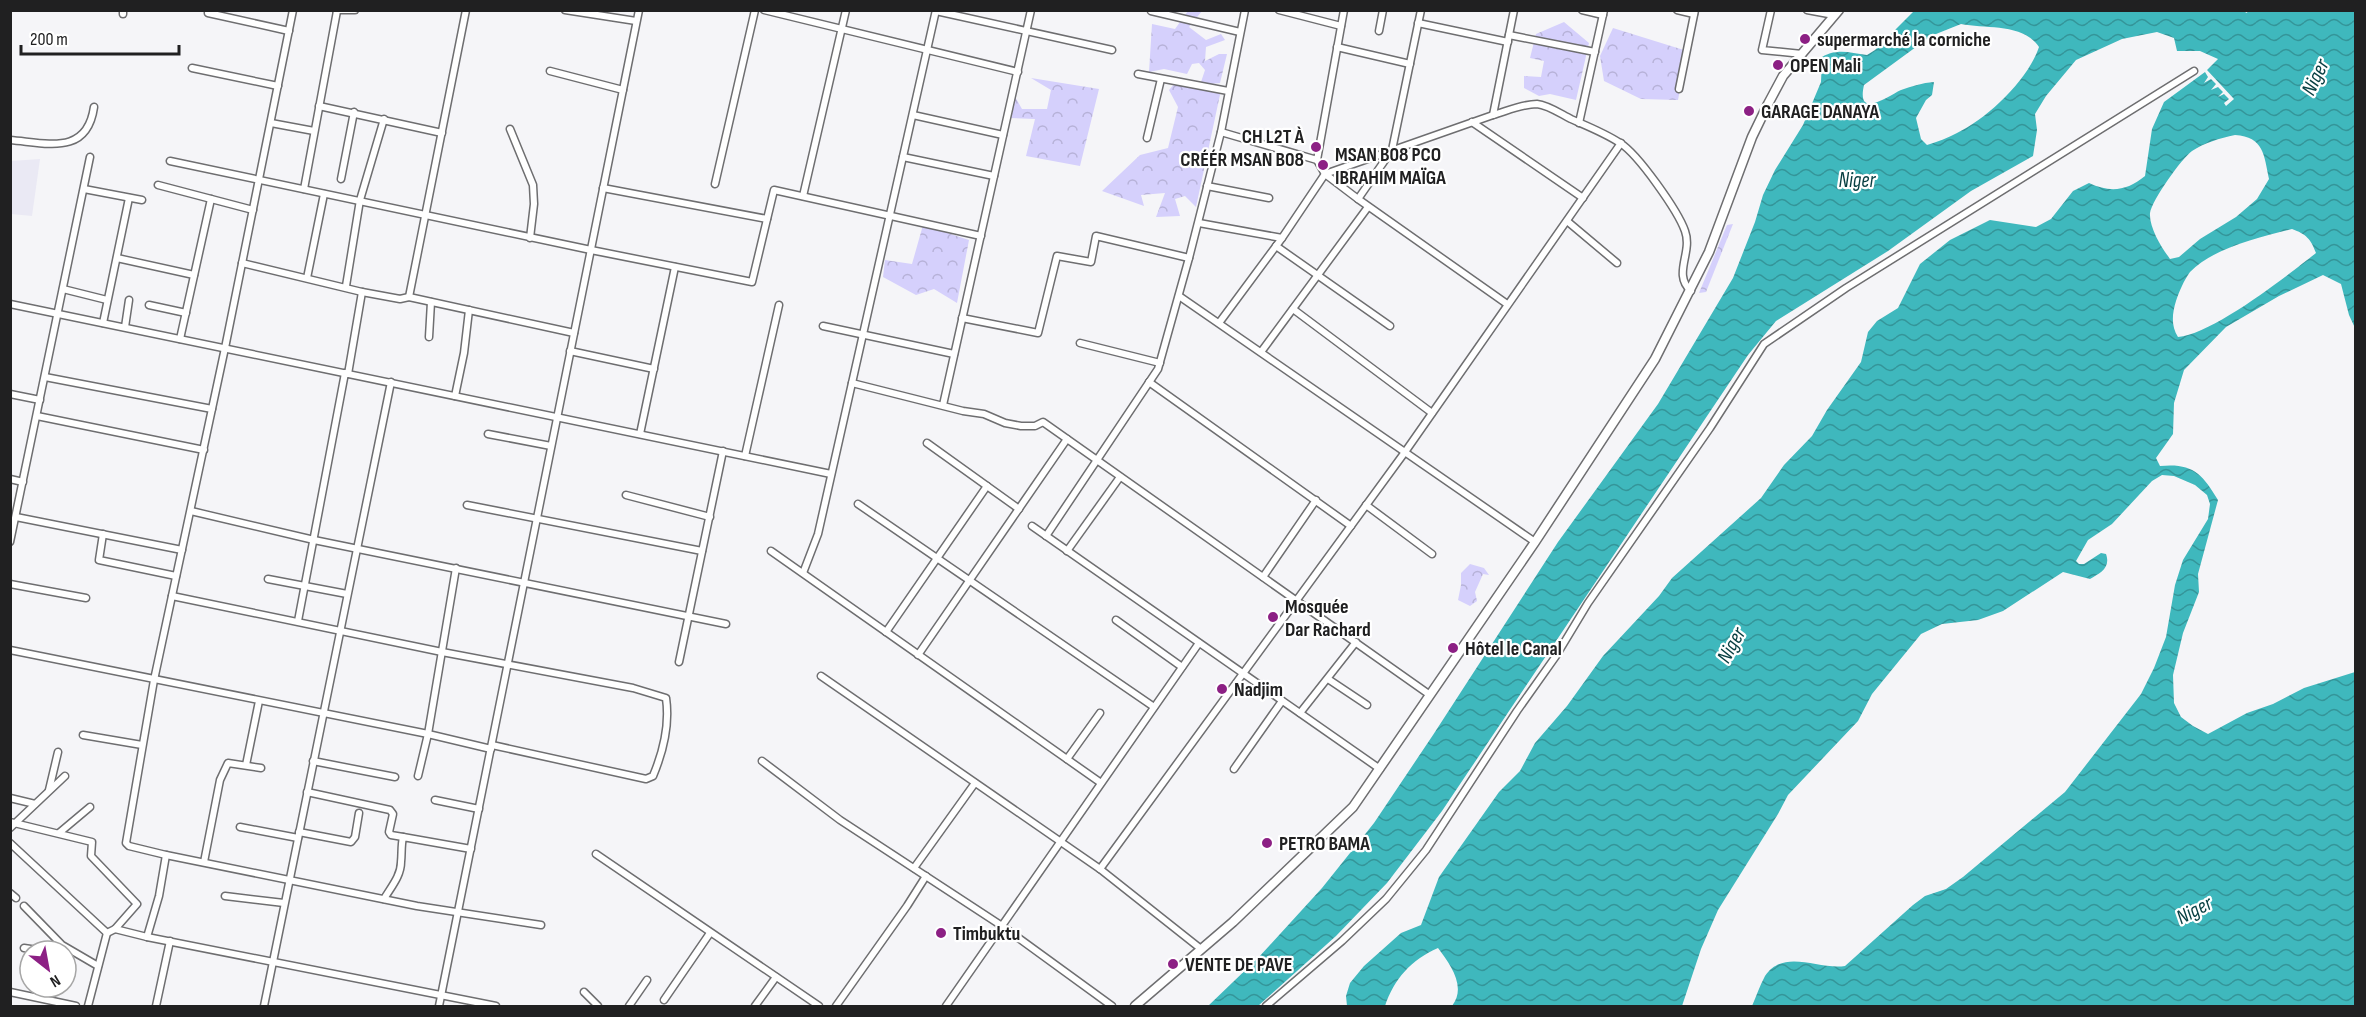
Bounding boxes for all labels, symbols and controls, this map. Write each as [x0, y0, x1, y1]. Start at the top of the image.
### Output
scale bar [21, 18, 178, 56]
place label: supermarché la corniche [1817, 28, 1991, 52]
text: 200 m [30, 29, 68, 50]
marker: supermarché la corniche [1798, 32, 1812, 46]
place label: OPEN Mali [1790, 54, 1861, 78]
water label: Niger [2296, 54, 2335, 99]
marker: OPEN Mali [1771, 58, 1785, 72]
place label: GARAGE DANAYA [1761, 100, 1879, 124]
marker: GARAGE DANAYA [1742, 104, 1756, 118]
place label: CH L2T À CRÉÉR MSAN B08 [1180, 125, 1304, 172]
marker: CH L2T À CRÉÉR MSAN B08 [1309, 140, 1323, 154]
place label: MSAN B08 PCO IBRAHIM MAÏGA [1335, 143, 1446, 190]
marker: MSAN B08 PCO IBRAHIM MAÏGA [1316, 158, 1330, 172]
water label: Niger [1839, 168, 1877, 193]
place label: Mosquée Dar Rachard [1285, 595, 1371, 642]
marker: Mosquée Dar Rachard [1266, 610, 1280, 624]
water label: Niger [1712, 622, 1752, 667]
place label: Hôtel le Canal [1465, 637, 1562, 661]
marker: Hôtel le Canal [1446, 641, 1460, 655]
place label: Nadjim [1234, 678, 1283, 702]
marker: Nadjim [1215, 682, 1229, 696]
place label: PETRO BAMA [1279, 832, 1370, 856]
marker: PETRO BAMA [1260, 836, 1274, 850]
water label: Niger [2172, 890, 2217, 930]
place label: Timbuktu [953, 922, 1020, 946]
marker: Timbuktu [934, 926, 948, 940]
north arrow [18, 939, 78, 999]
place label: VENTE DE PAVE [1185, 953, 1292, 977]
marker: VENTE DE PAVE [1166, 957, 1180, 971]
text: N [46, 970, 64, 991]

